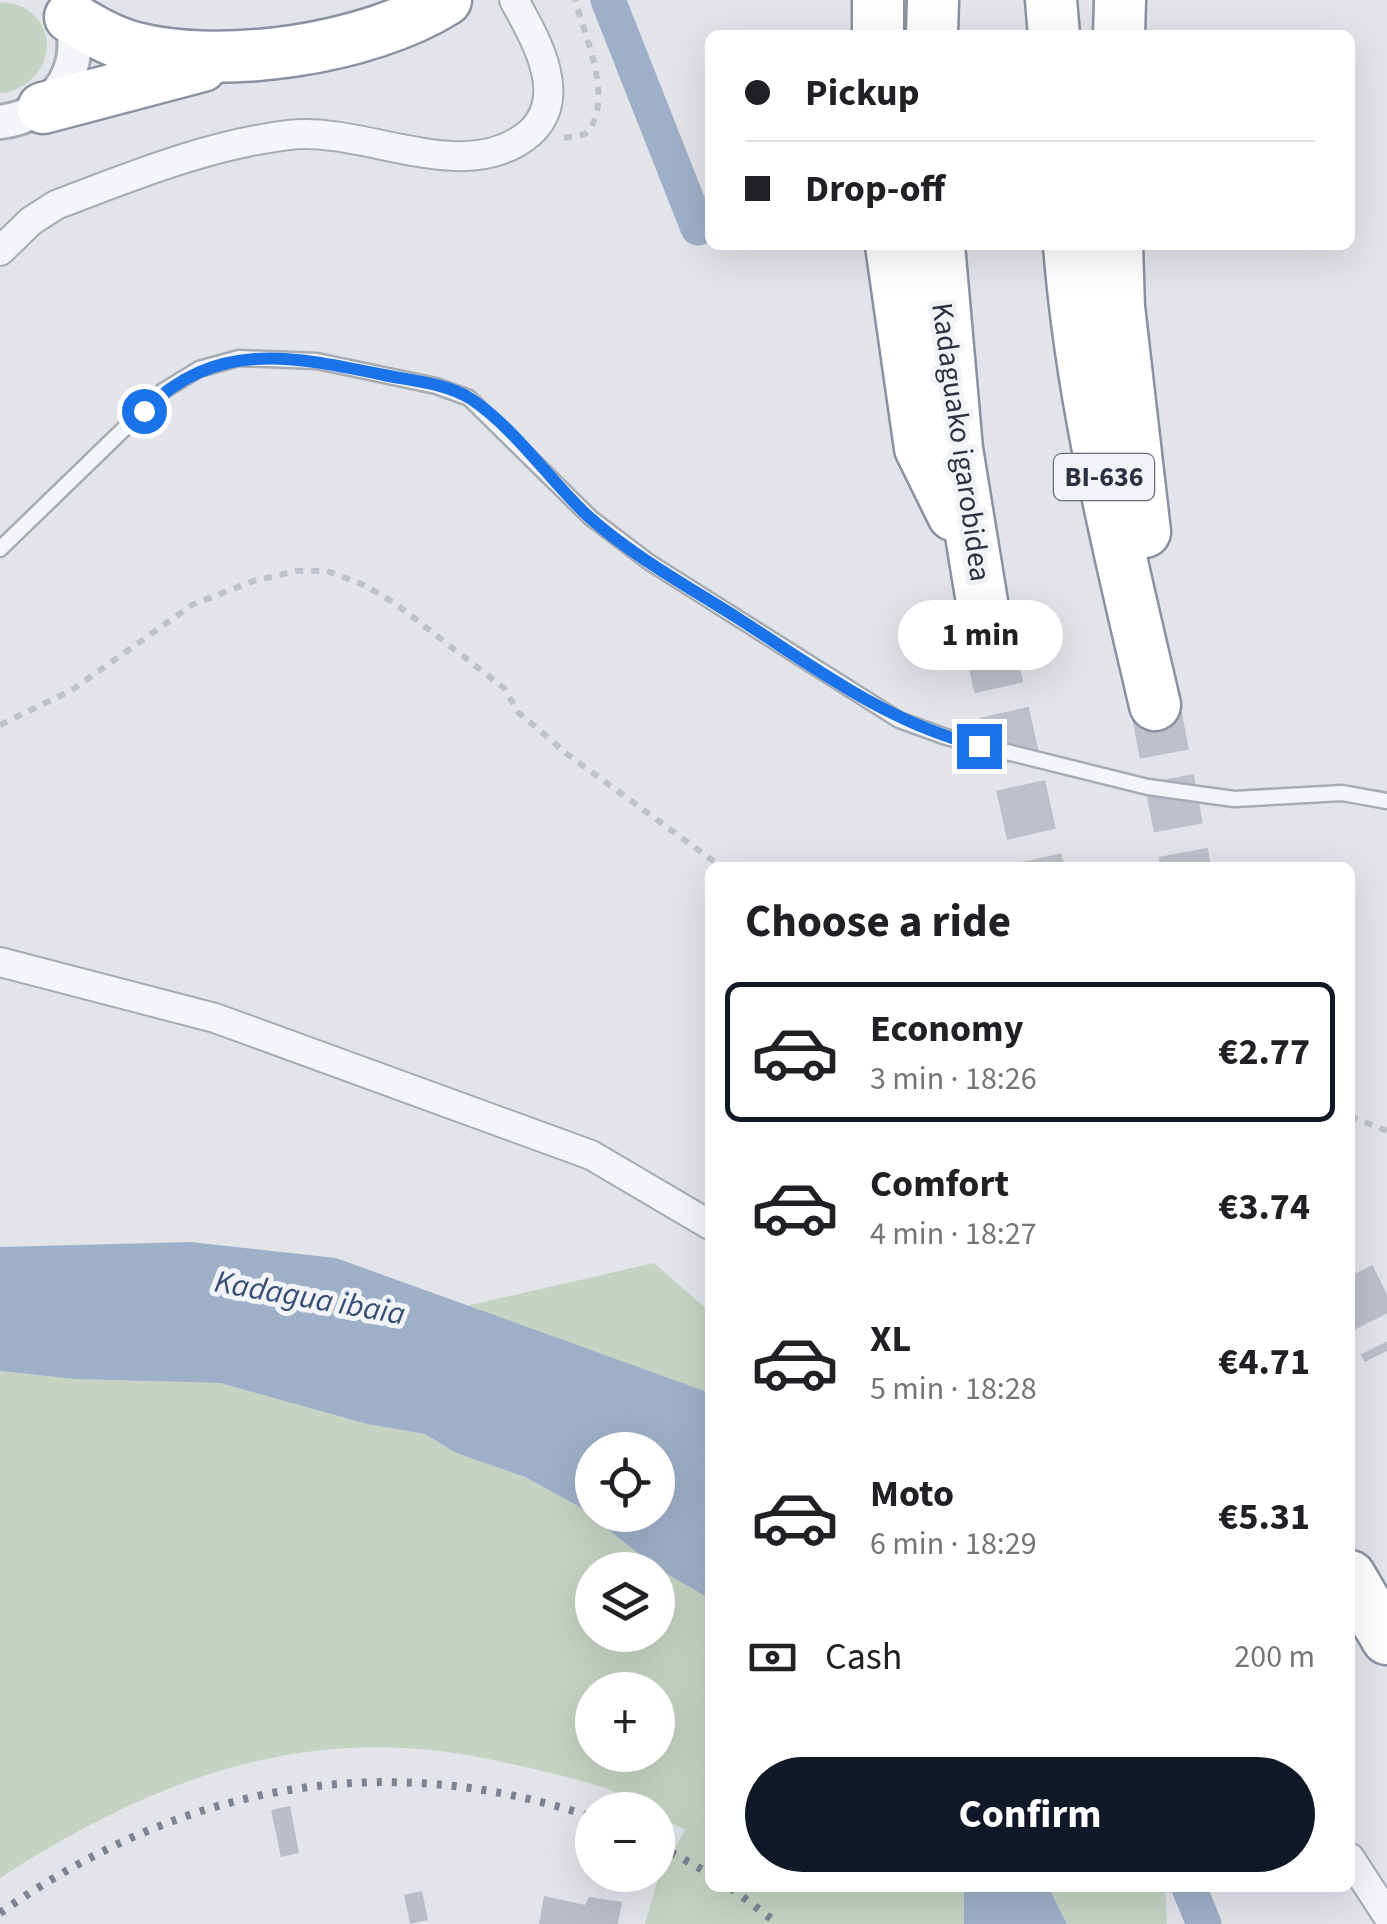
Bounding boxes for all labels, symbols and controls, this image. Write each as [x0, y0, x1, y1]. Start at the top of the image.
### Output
text: Pickup [805, 66, 919, 120]
text: Drop-off [805, 162, 945, 216]
street label: Kadaguako igarobidea [920, 300, 1002, 584]
route start [122, 389, 167, 434]
road number: BI-636 [1054, 454, 1154, 500]
callout: 1 min [896, 601, 1062, 671]
text: 1 min [942, 612, 1019, 658]
route end [957, 724, 1002, 769]
text: Choose a ride [745, 890, 1011, 954]
text: Economy [870, 1002, 1023, 1056]
icon: car [750, 1007, 840, 1097]
text: €2.77 [1218, 1025, 1310, 1079]
text: 3 min · 18:26 [870, 1056, 1037, 1102]
text: Comfort [870, 1157, 1009, 1211]
icon: car [750, 1162, 840, 1252]
text: €3.74 [1218, 1180, 1310, 1234]
text: 4 min · 18:27 [870, 1211, 1037, 1257]
water label: Kadagua ibaia [211, 1259, 409, 1337]
text: XL [870, 1312, 911, 1366]
icon: car [750, 1317, 840, 1407]
text: €4.71 [1218, 1335, 1310, 1389]
text: 5 min · 18:28 [870, 1366, 1037, 1412]
map controls [575, 1432, 675, 1892]
button: locate [575, 1432, 675, 1532]
text: Moto [870, 1467, 954, 1521]
icon: car [750, 1472, 840, 1562]
text: €5.31 [1218, 1490, 1310, 1544]
text: 6 min · 18:29 [870, 1521, 1037, 1567]
button: layers [575, 1552, 675, 1652]
icon: cash [745, 1630, 800, 1685]
text: Cash [825, 1630, 902, 1684]
text: 200 m [1234, 1634, 1315, 1680]
button: + [575, 1672, 675, 1772]
button: Confirm [745, 1757, 1315, 1872]
button: − [575, 1792, 675, 1892]

